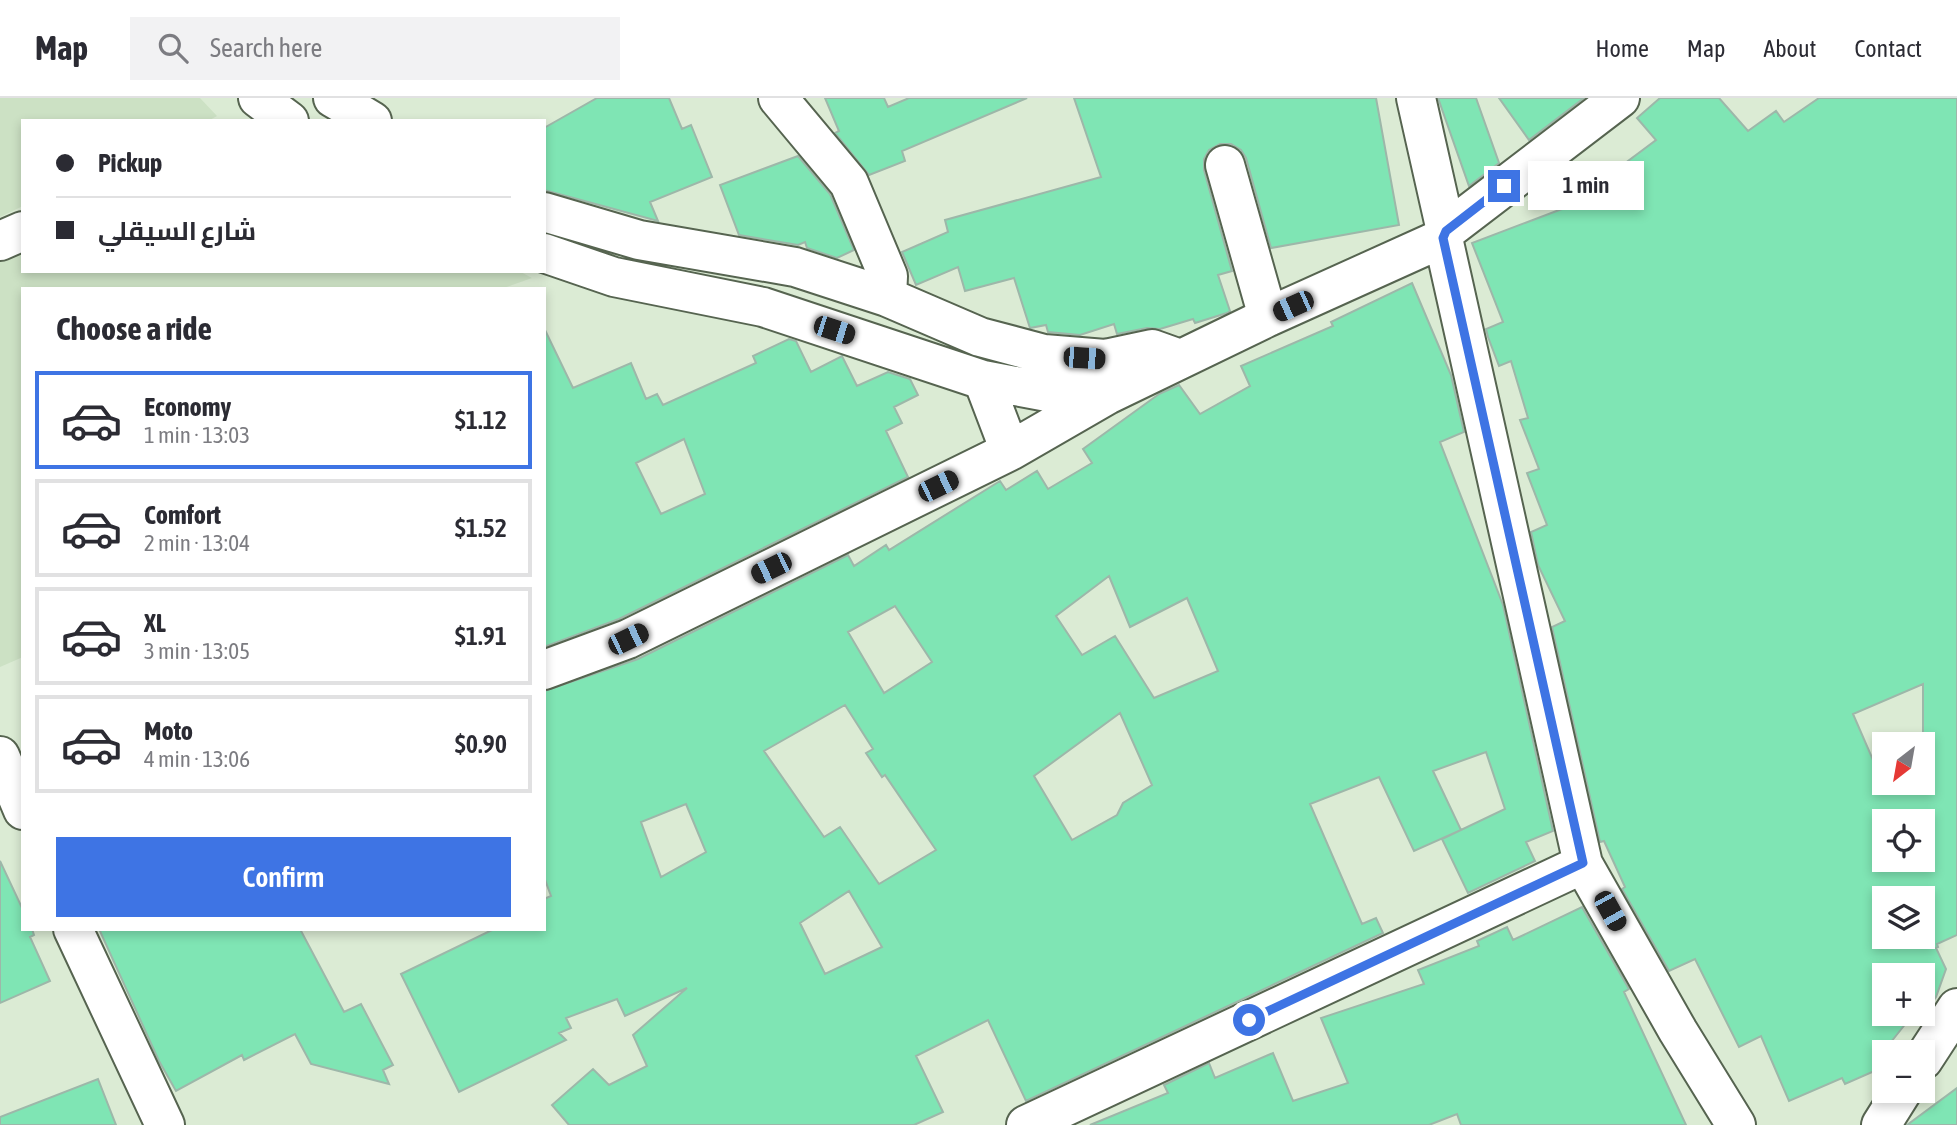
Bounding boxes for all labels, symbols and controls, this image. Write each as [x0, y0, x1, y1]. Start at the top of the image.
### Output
search box [130, 17, 620, 80]
text: Map [35, 29, 88, 67]
icon: search [154, 29, 192, 67]
text: Search here [210, 33, 322, 63]
text: Home [1595, 35, 1649, 62]
text: Map [1687, 35, 1725, 62]
text: About [1763, 35, 1816, 62]
text: Contact [1854, 35, 1922, 62]
text: Pickup [98, 148, 162, 178]
callout: 1 min [1528, 162, 1644, 210]
route end [1488, 170, 1520, 202]
text: 1 min [1563, 172, 1609, 198]
text: شارع السيقلي [98, 216, 256, 246]
car [1270, 288, 1317, 324]
text: Choose a ride [56, 310, 212, 347]
car [811, 314, 858, 346]
car [1063, 346, 1106, 370]
icon: car [60, 389, 123, 452]
text: Economy [144, 392, 231, 422]
text: $1.12 [455, 405, 507, 435]
text: 1 min · 13:03 [144, 422, 250, 448]
car [915, 467, 962, 505]
icon: car [60, 497, 123, 560]
text: Comfort [144, 500, 221, 530]
text: $1.52 [455, 513, 507, 543]
text: 2 min · 13:04 [144, 530, 250, 556]
car [748, 549, 795, 587]
icon: car [60, 605, 123, 668]
text: XL [144, 608, 166, 638]
car [605, 620, 652, 658]
text: $1.91 [455, 621, 507, 651]
text: 3 min · 13:05 [144, 638, 250, 664]
icon: car [60, 713, 123, 776]
text: Moto [144, 716, 193, 746]
text: $0.90 [455, 729, 507, 759]
north arrow [1872, 732, 1936, 794]
map controls [1872, 732, 1935, 1103]
text: 4 min · 13:06 [144, 746, 250, 772]
button: locate [1872, 809, 1935, 872]
button: Confirm [56, 837, 511, 917]
button: layers [1872, 886, 1935, 949]
car [1591, 888, 1630, 934]
button: + [1872, 963, 1935, 1026]
route start [1233, 1004, 1265, 1036]
button: − [1872, 1040, 1935, 1103]

